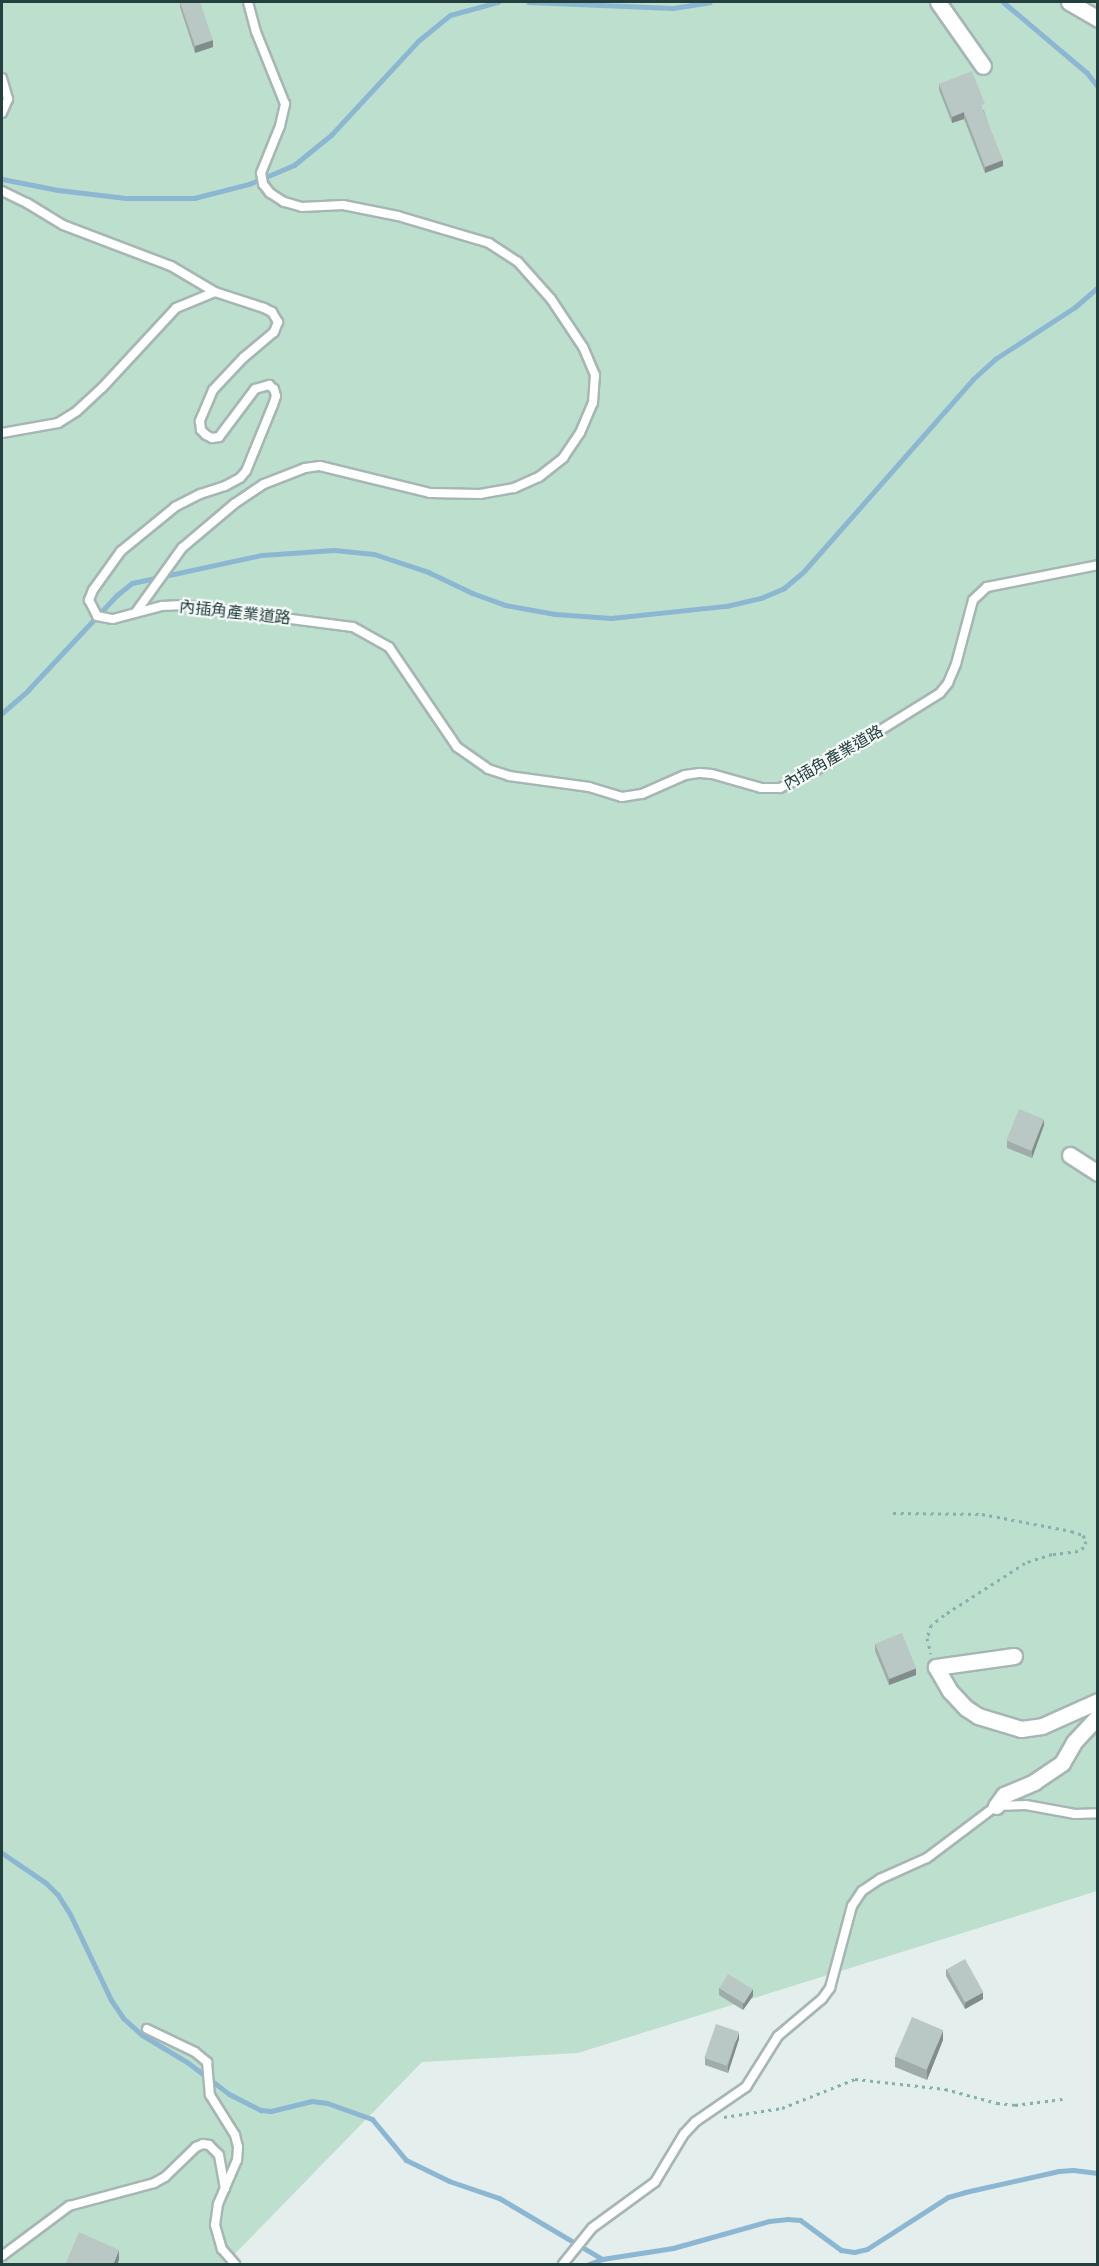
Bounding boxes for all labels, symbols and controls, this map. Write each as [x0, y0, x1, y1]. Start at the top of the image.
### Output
street label: 內插角產業道路 [178, 597, 292, 627]
street label: 內插角產業道路 [780, 721, 886, 793]

